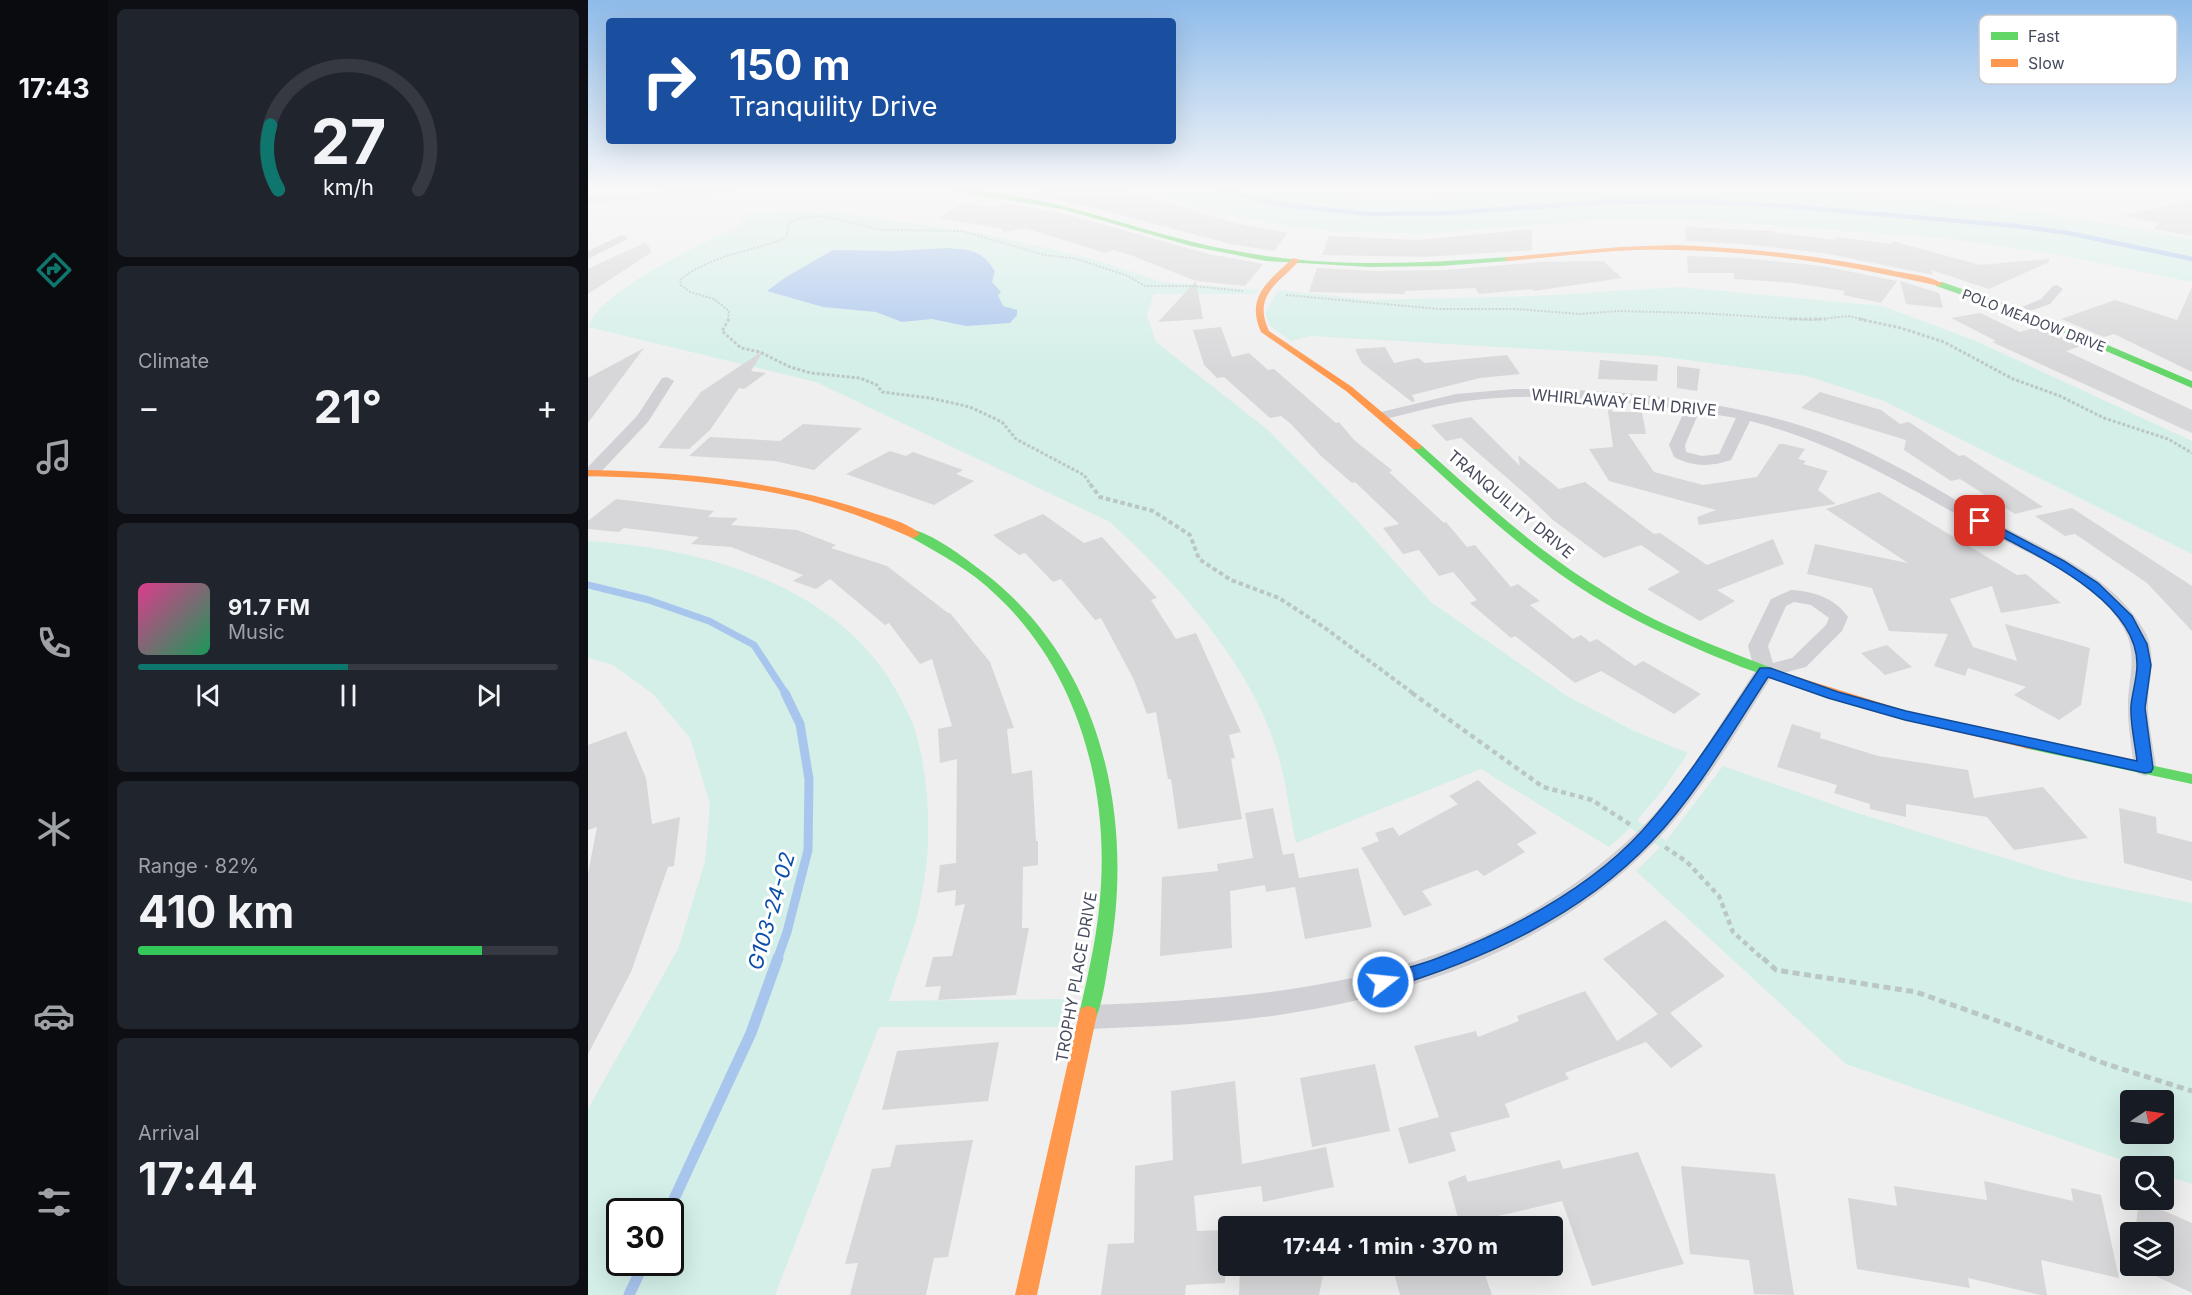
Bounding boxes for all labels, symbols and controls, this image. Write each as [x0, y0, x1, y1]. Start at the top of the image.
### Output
legend [1979, 15, 2177, 84]
text: Fast [2028, 26, 2060, 46]
text: 150 m [729, 39, 851, 90]
icon: right [630, 42, 708, 120]
text: Slow [2028, 53, 2065, 73]
text: 17:43 [18, 72, 90, 105]
text: Tranquility Drive [729, 90, 937, 123]
text: 27 [310, 104, 386, 179]
text: km/h [323, 174, 373, 200]
icon: directions [33, 249, 75, 291]
street label: POLO MEADOW DRIVE [1960, 285, 2108, 355]
text: Climate [138, 349, 209, 373]
text: 21° [314, 379, 382, 434]
street label: WHIRLAWAY ELM DRIVE [1531, 384, 1717, 420]
text: − [138, 387, 160, 427]
text: + [536, 387, 558, 427]
icon: music [33, 436, 75, 478]
street label: TRANQUILITY DRIVE [1444, 445, 1578, 563]
pin [1954, 495, 2005, 546]
icon: arrive [1963, 504, 1996, 537]
text: 91.7 FM [228, 594, 310, 620]
text: Music [228, 620, 285, 644]
icon: phone [33, 622, 75, 664]
icon: previous [192, 679, 225, 712]
icon: pause [332, 679, 365, 712]
icon: next [472, 679, 505, 712]
icon: climate [33, 808, 75, 850]
water label: G103-24-02 [742, 849, 800, 973]
text: Range · 82% [138, 854, 259, 878]
text: 410 km [138, 884, 294, 939]
street label: TROPHY PLACE DRIVE [1051, 890, 1101, 1064]
position arrow [1351, 950, 1415, 1014]
icon: car [33, 995, 75, 1037]
north arrow [2120, 1090, 2174, 1144]
map controls [2120, 1090, 2174, 1276]
text: Arrival [138, 1121, 200, 1145]
text: 17:44 [138, 1151, 258, 1206]
button: search [2120, 1156, 2174, 1210]
icon: filters [33, 1181, 75, 1223]
speed limit sign: 30 [606, 1198, 684, 1276]
button: layers [2120, 1222, 2174, 1276]
text: 17:44 · 1 min · 370 m [1283, 1233, 1498, 1259]

